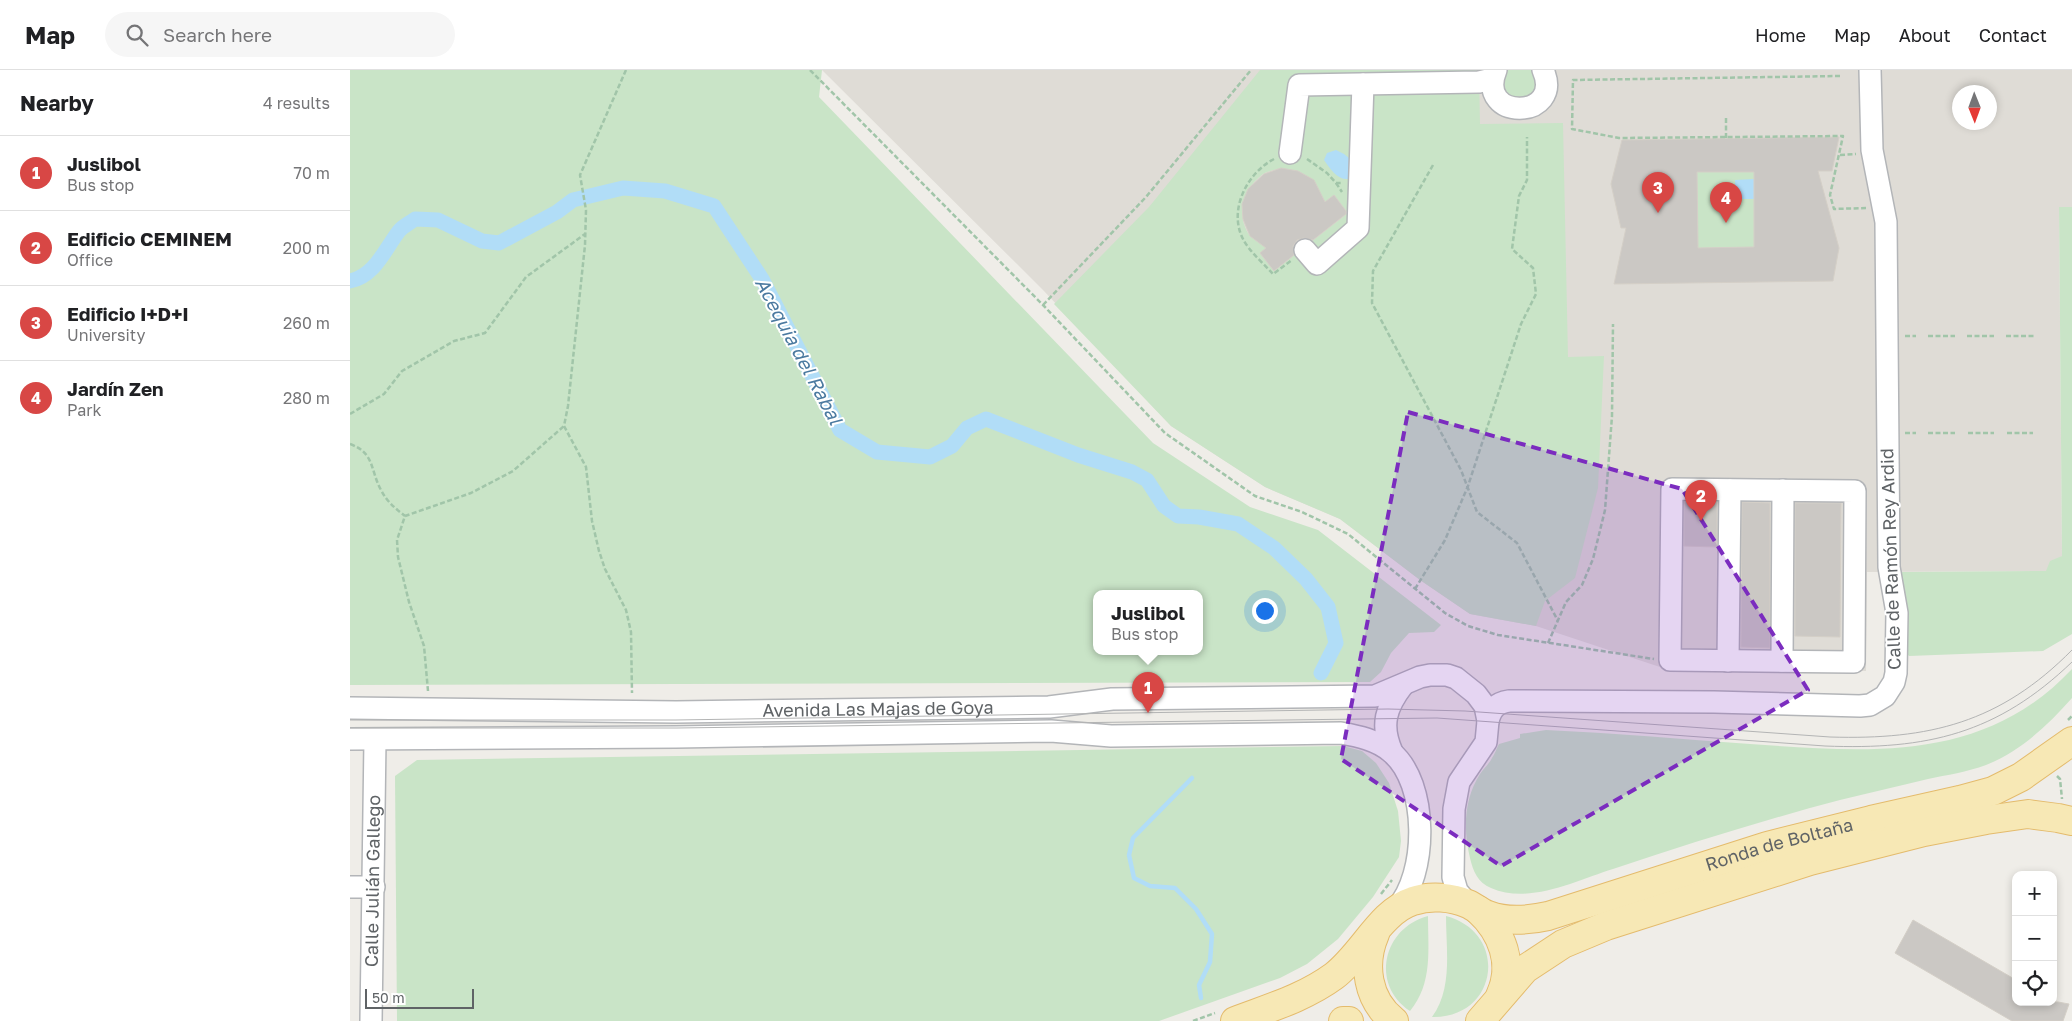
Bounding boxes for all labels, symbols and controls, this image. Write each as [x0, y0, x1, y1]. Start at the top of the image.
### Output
search box [105, 12, 455, 57]
text: Map [25, 20, 75, 49]
icon: search [123, 21, 151, 49]
text: Search here [163, 23, 272, 46]
text: Home [1755, 24, 1806, 46]
text: Map [1834, 24, 1871, 46]
text: About [1899, 24, 1951, 46]
text: Contact [1979, 24, 2047, 46]
north arrow [1952, 85, 1997, 130]
text: Nearby [20, 90, 94, 116]
text: 4 results [263, 93, 330, 113]
text: Juslibol [67, 152, 141, 175]
text: 1 [32, 163, 40, 183]
text: 70 m [293, 163, 330, 183]
pin: 3 [1642, 172, 1674, 213]
text: Bus stop [67, 175, 134, 195]
pin: 4 [1710, 182, 1742, 223]
text: Edificio CEMINEM [67, 227, 232, 250]
text: 2 [31, 238, 41, 258]
text: 200 m [283, 238, 330, 258]
text: Office [67, 250, 113, 270]
water label: Acequia del Rabal [751, 273, 848, 429]
text: Edificio I+D+I [67, 302, 189, 325]
text: 3 [31, 313, 41, 333]
text: 260 m [283, 313, 330, 333]
text: University [67, 325, 145, 345]
text: Jardín Zen [67, 377, 164, 400]
text: 4 [31, 388, 41, 408]
text: 280 m [283, 388, 330, 408]
text: Park [67, 400, 102, 420]
street label: Calle de Ramón Rey Ardid [1875, 448, 1905, 670]
pin: 2 [1685, 480, 1717, 521]
popup [1093, 590, 1203, 655]
your location [1252, 598, 1278, 624]
text: Juslibol [1111, 601, 1185, 624]
text: Bus stop [1111, 624, 1178, 644]
pin: 1 [1132, 672, 1164, 713]
street label: Avenida Las Majas de Goya [762, 696, 994, 721]
street label: Calle Julián Gallego [360, 795, 384, 967]
street label: Ronda de Boltaña [1702, 813, 1855, 875]
map controls [2012, 871, 2057, 1006]
button: + [2012, 871, 2057, 916]
button: − [2012, 916, 2057, 961]
button: locate [2012, 961, 2057, 1006]
scale bar [365, 986, 474, 1009]
text: 50 m [372, 989, 405, 1006]

